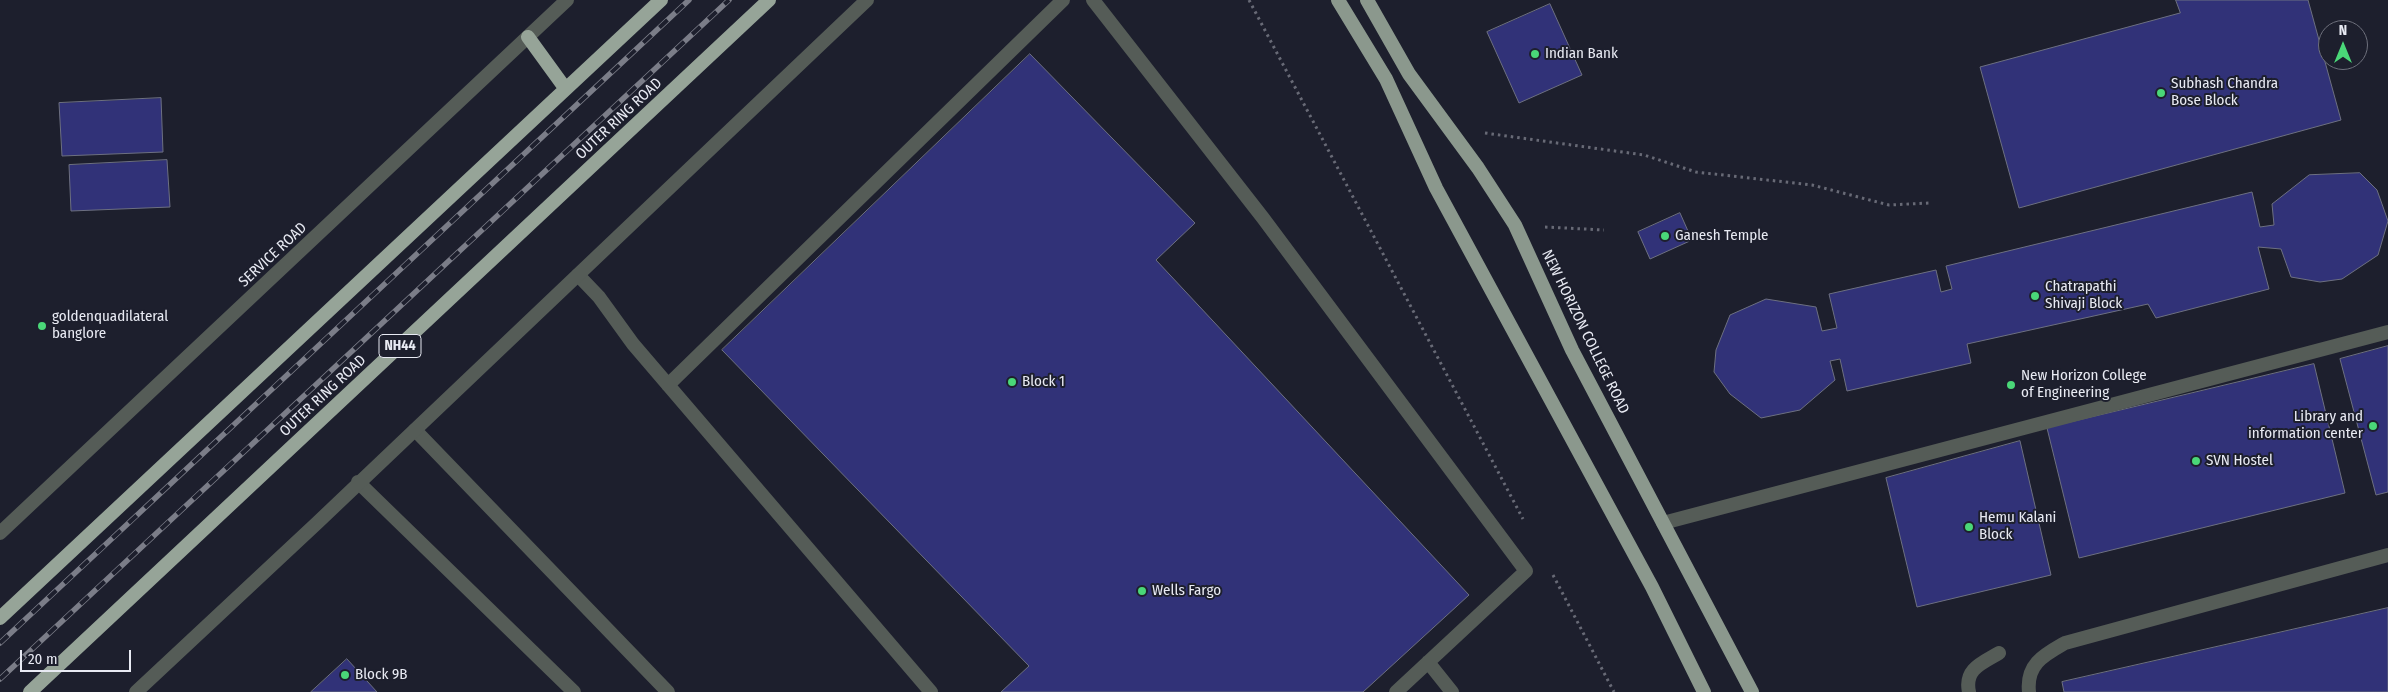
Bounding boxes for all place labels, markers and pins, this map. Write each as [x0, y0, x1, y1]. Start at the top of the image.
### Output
place label: Indian Bank [1545, 45, 1618, 63]
marker: Indian Bank [1529, 48, 1541, 60]
place label: Subhash Chandra Bose Block [2171, 75, 2278, 110]
marker: Subhash Chandra Bose Block [2155, 87, 2167, 99]
place label: Ganesh Temple [1675, 227, 1768, 245]
marker: Ganesh Temple [1659, 230, 1671, 242]
place label: Chatrapathi Shivaji Block [2045, 278, 2122, 313]
marker: Chatrapathi Shivaji Block [2029, 290, 2041, 302]
place label: goldenquadilateral banglore [52, 308, 168, 343]
marker: goldenquadilateral banglore [36, 320, 48, 332]
place label: New Horizon College of Engineering [2021, 367, 2147, 402]
place label: Block 1 [1022, 373, 1065, 391]
marker: Block 1 [1006, 376, 1018, 388]
marker: New Horizon College of Engineering [2005, 379, 2017, 391]
place label: Library and information center [2248, 408, 2363, 443]
marker: Library and information center [2367, 420, 2379, 432]
place label: SVN Hostel [2206, 452, 2273, 470]
marker: SVN Hostel [2190, 455, 2202, 467]
place label: Hemu Kalani Block [1979, 509, 2056, 544]
marker: Hemu Kalani Block [1963, 521, 1975, 533]
place label: Wells Fargo [1152, 582, 1221, 600]
marker: Wells Fargo [1136, 585, 1148, 597]
place label: Block 9B [355, 666, 407, 684]
marker: Block 9B [339, 669, 351, 681]

